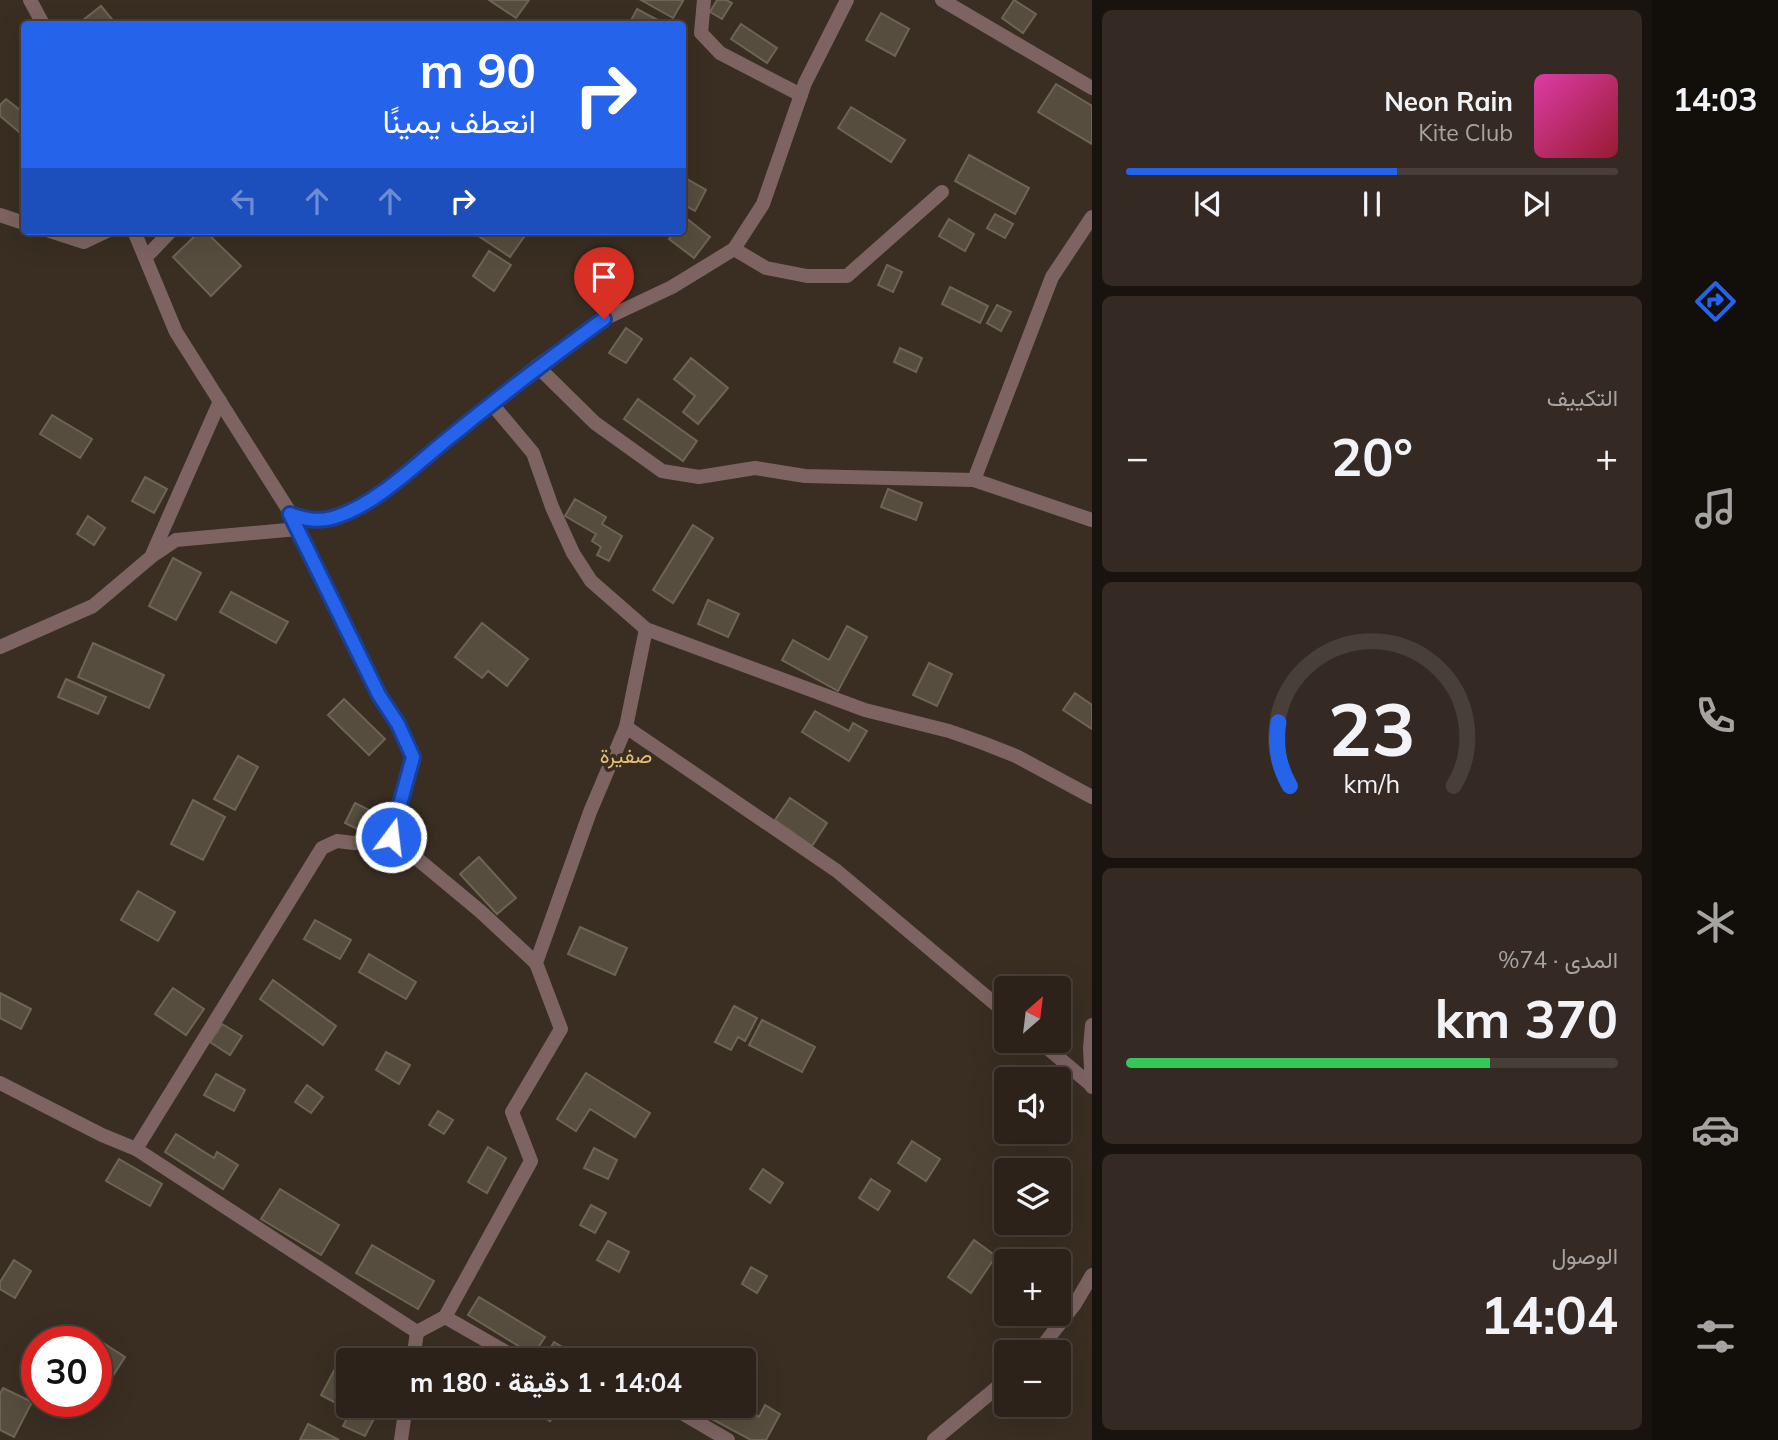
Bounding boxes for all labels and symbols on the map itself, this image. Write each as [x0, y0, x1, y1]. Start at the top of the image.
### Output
pin [574, 247, 634, 319]
district label: صفيرة [600, 742, 652, 769]
position arrow [354, 800, 428, 874]
north arrow [994, 976, 1071, 1054]
speed limit sign: 30 [21, 1326, 112, 1417]

